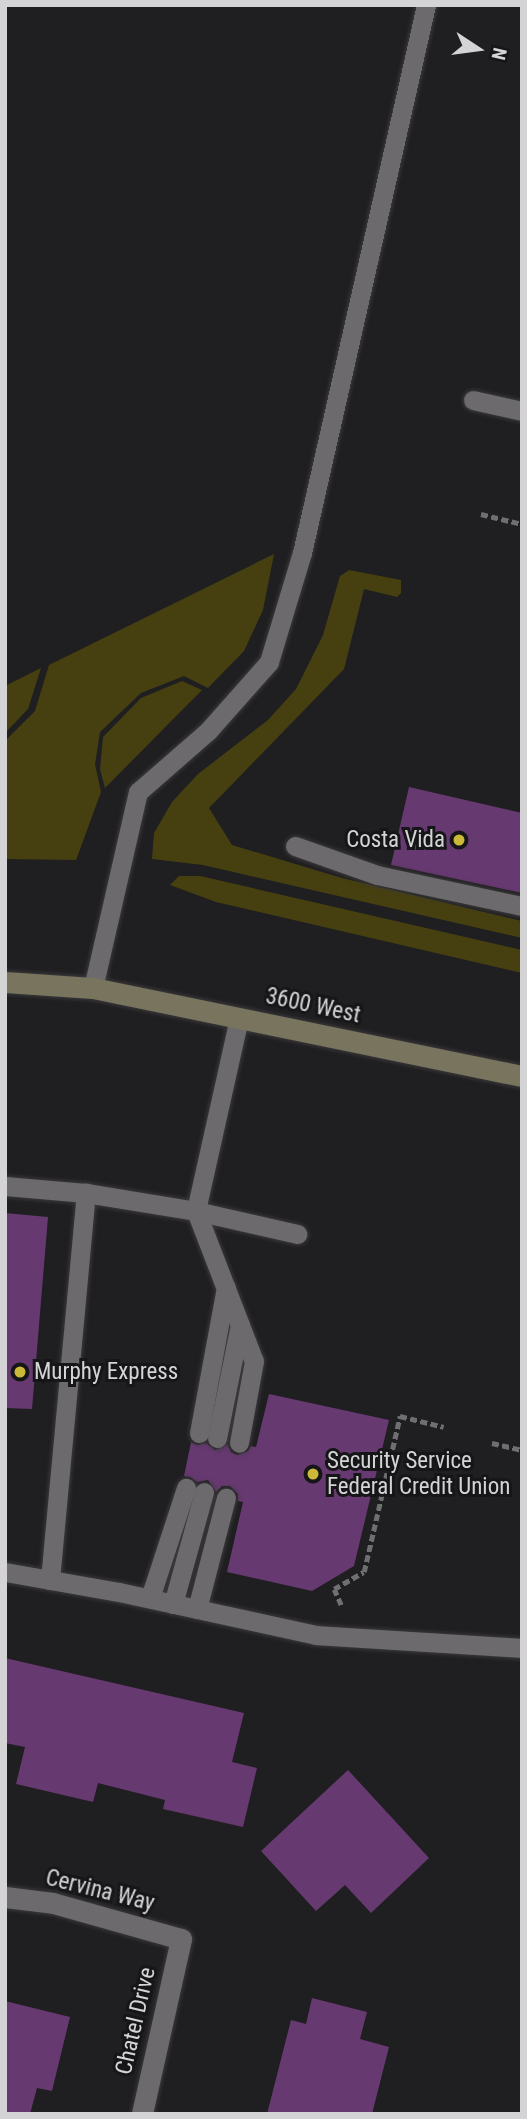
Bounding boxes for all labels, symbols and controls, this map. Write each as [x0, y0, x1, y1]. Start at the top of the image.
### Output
north arrow [443, 14, 513, 84]
text: N [486, 46, 511, 62]
place label: Costa Vida [346, 826, 445, 854]
marker: Costa Vida [451, 832, 467, 848]
street label: 3600 West [263, 983, 363, 1029]
place label: Murphy Express [34, 1358, 178, 1386]
marker: Murphy Express [12, 1364, 28, 1380]
place label: Security Service Federal Credit Union [327, 1447, 510, 1501]
marker: Security Service Federal Credit Union [305, 1466, 321, 1482]
street label: Cervina Way [43, 1864, 157, 1918]
street label: Chatel Drive [110, 1965, 162, 2077]

